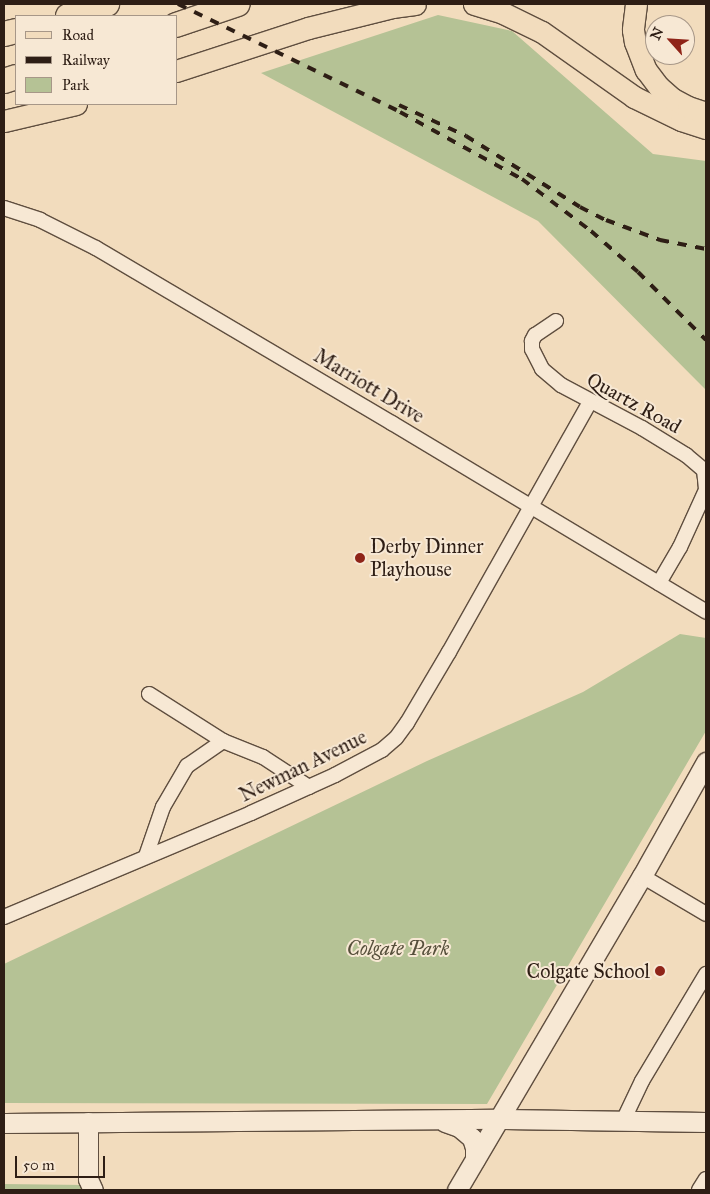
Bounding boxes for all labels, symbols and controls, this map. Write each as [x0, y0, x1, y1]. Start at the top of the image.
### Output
legend [15, 15, 178, 105]
north arrow [645, 15, 695, 65]
text: N [647, 25, 667, 43]
text: Road [62, 26, 94, 44]
text: Railway [62, 51, 110, 69]
text: Park [62, 76, 89, 94]
street label: Marriott Drive [310, 344, 428, 428]
street label: Quartz Road [583, 367, 685, 439]
place label: Derby Dinner Playhouse [370, 534, 483, 581]
marker: Derby Dinner Playhouse [354, 552, 366, 564]
street label: Newman Avenue [235, 725, 371, 807]
park label: Colgate Park [347, 936, 449, 960]
place label: Colgate School [527, 959, 650, 983]
marker: Colgate School [654, 965, 666, 977]
scale bar [18, 1146, 108, 1178]
text: 50 m [23, 1156, 55, 1174]

